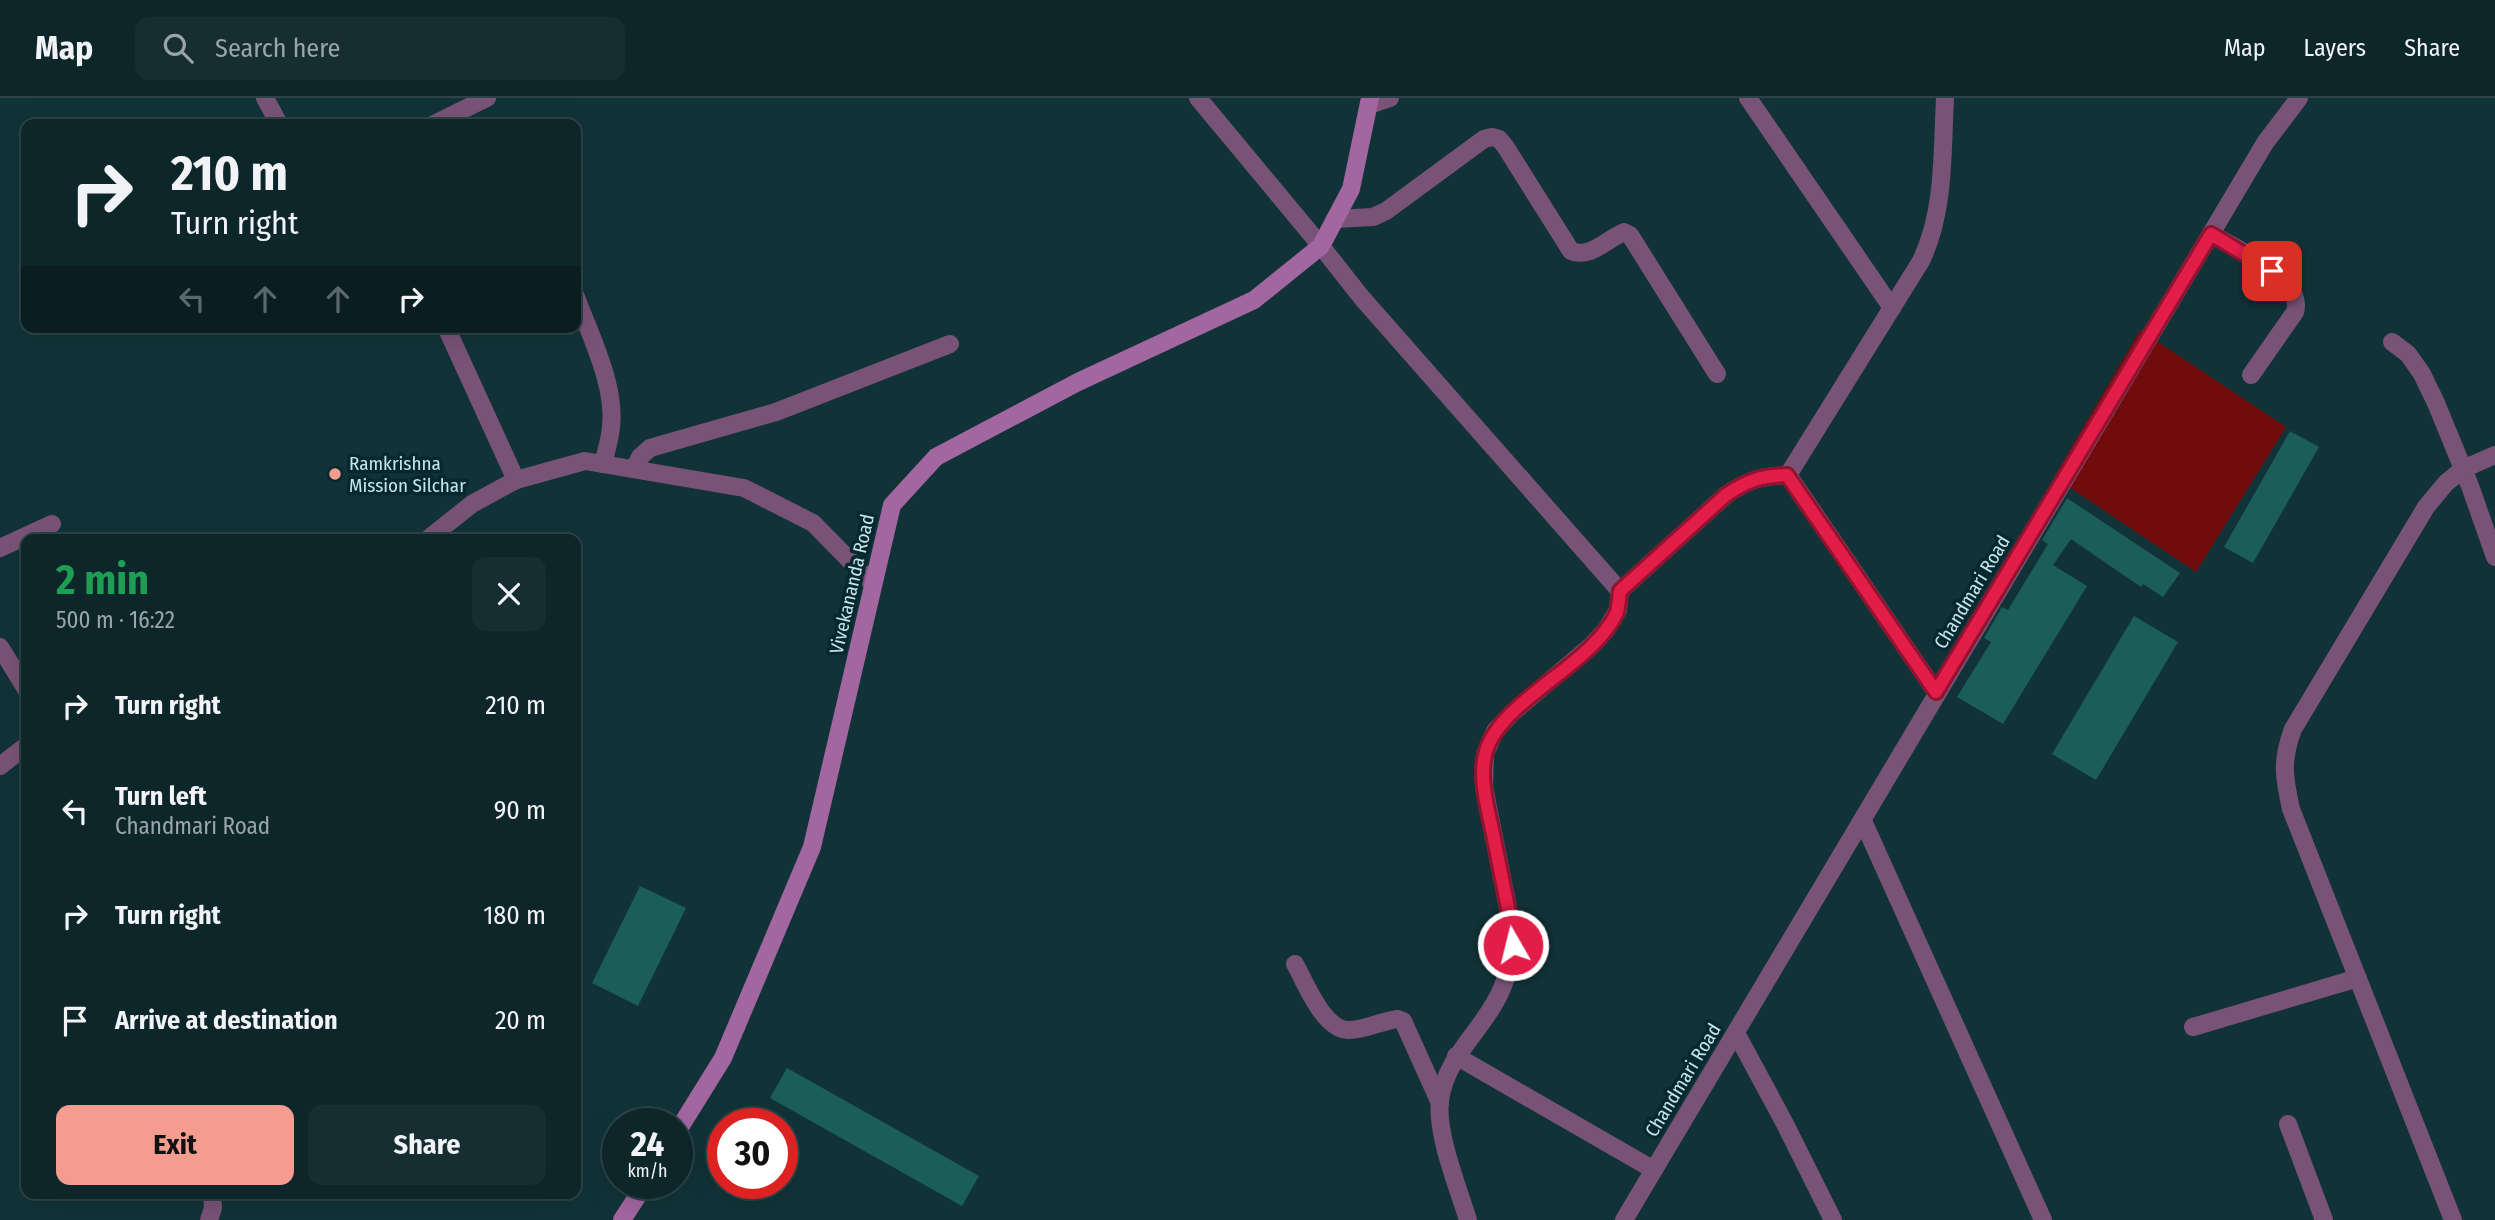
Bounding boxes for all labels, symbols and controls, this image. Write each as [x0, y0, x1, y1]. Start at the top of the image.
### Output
search box [135, 17, 625, 80]
text: Map [35, 28, 93, 68]
icon: search [159, 29, 197, 67]
text: Search here [215, 33, 340, 64]
text: Map [2224, 34, 2266, 62]
text: Layers [2304, 34, 2366, 62]
text: Share [2404, 34, 2460, 62]
text: 210 m [171, 144, 288, 203]
icon: right [56, 147, 147, 238]
text: Turn right [171, 204, 298, 242]
pin [2242, 241, 2302, 301]
icon: arrive [2253, 252, 2291, 290]
icon: left [173, 280, 211, 318]
icon: ahead [246, 280, 284, 318]
icon: ahead [319, 280, 357, 318]
icon: right [392, 280, 430, 318]
place label: Ramkrishna Mission Silchar [349, 452, 466, 497]
marker: Ramkrishna Mission Silchar [327, 466, 343, 482]
street label: Vivekananda Road [825, 512, 879, 656]
street label: Chandmari Road [1929, 531, 2015, 653]
text: 2 min [56, 555, 149, 605]
button: close [472, 557, 546, 631]
text: 500 m · 16:22 [56, 606, 175, 634]
icon: right [56, 687, 94, 725]
text: Turn right [115, 690, 221, 721]
text: 210 m [485, 690, 546, 721]
text: Turn left [115, 781, 207, 812]
icon: left [56, 792, 94, 830]
text: 90 m [494, 795, 546, 826]
text: Chandmari Road [115, 812, 270, 840]
icon: right [56, 897, 94, 935]
text: Turn right [115, 900, 221, 931]
text: 180 m [483, 900, 546, 931]
position arrow [1476, 908, 1550, 982]
icon: arrive [56, 1002, 94, 1040]
text: Arrive at destination [115, 1005, 338, 1036]
text: 20 m [495, 1005, 546, 1036]
street label: Chandmari Road [1640, 1019, 1726, 1141]
button: Exit [56, 1105, 294, 1185]
button: Share [308, 1105, 546, 1185]
speed limit sign: 30 [707, 1108, 798, 1199]
text: 24 [631, 1123, 664, 1165]
text: km/h [627, 1160, 668, 1182]

